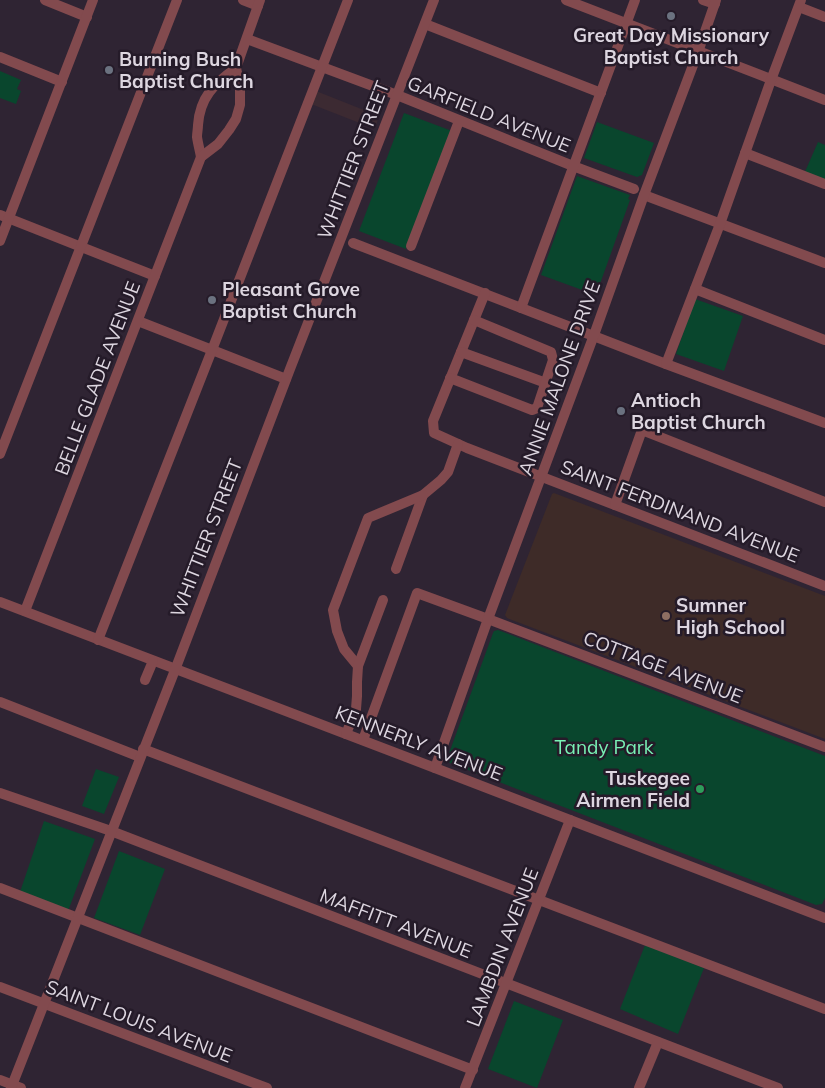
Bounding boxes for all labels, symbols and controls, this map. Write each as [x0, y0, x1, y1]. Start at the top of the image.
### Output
marker: Great Day Missionary Baptist Church [665, 10, 677, 22]
place label: Great Day Missionary Baptist Church [573, 23, 770, 69]
place label: Burning Bush Baptist Church [119, 47, 254, 93]
marker: Burning Bush Baptist Church [103, 64, 115, 76]
street label: GARFIELD AVENUE [404, 70, 574, 158]
street label: WHITTIER STREET [312, 77, 394, 243]
place label: Pleasant Grove Baptist Church [222, 277, 360, 323]
street label: BELLE GLADE AVENUE [49, 278, 145, 478]
street label: ANNIE MALONE DRIVE [513, 278, 605, 478]
marker: Pleasant Grove Baptist Church [206, 294, 218, 306]
place label: Antioch Baptist Church [631, 388, 766, 434]
marker: Antioch Baptist Church [615, 405, 627, 417]
street label: SAINT FERDINAND AVENUE [557, 454, 803, 568]
street label: WHITTIER STREET [165, 455, 247, 621]
place label: Sumner High School [676, 593, 785, 639]
marker: Sumner High School [660, 610, 672, 622]
street label: COTTAGE AVENUE [580, 626, 746, 708]
street label: KENNERLY AVENUE [332, 700, 506, 786]
park label: Tandy Park [554, 735, 654, 759]
place label: Tuskegee Airmen Field [576, 766, 690, 812]
marker: Tuskegee Airmen Field [694, 783, 706, 795]
street label: LAMBDIN AVENUE [461, 864, 543, 1030]
street label: MAFFITT AVENUE [316, 883, 476, 963]
street label: SAINT LOUIS AVENUE [42, 974, 236, 1068]

